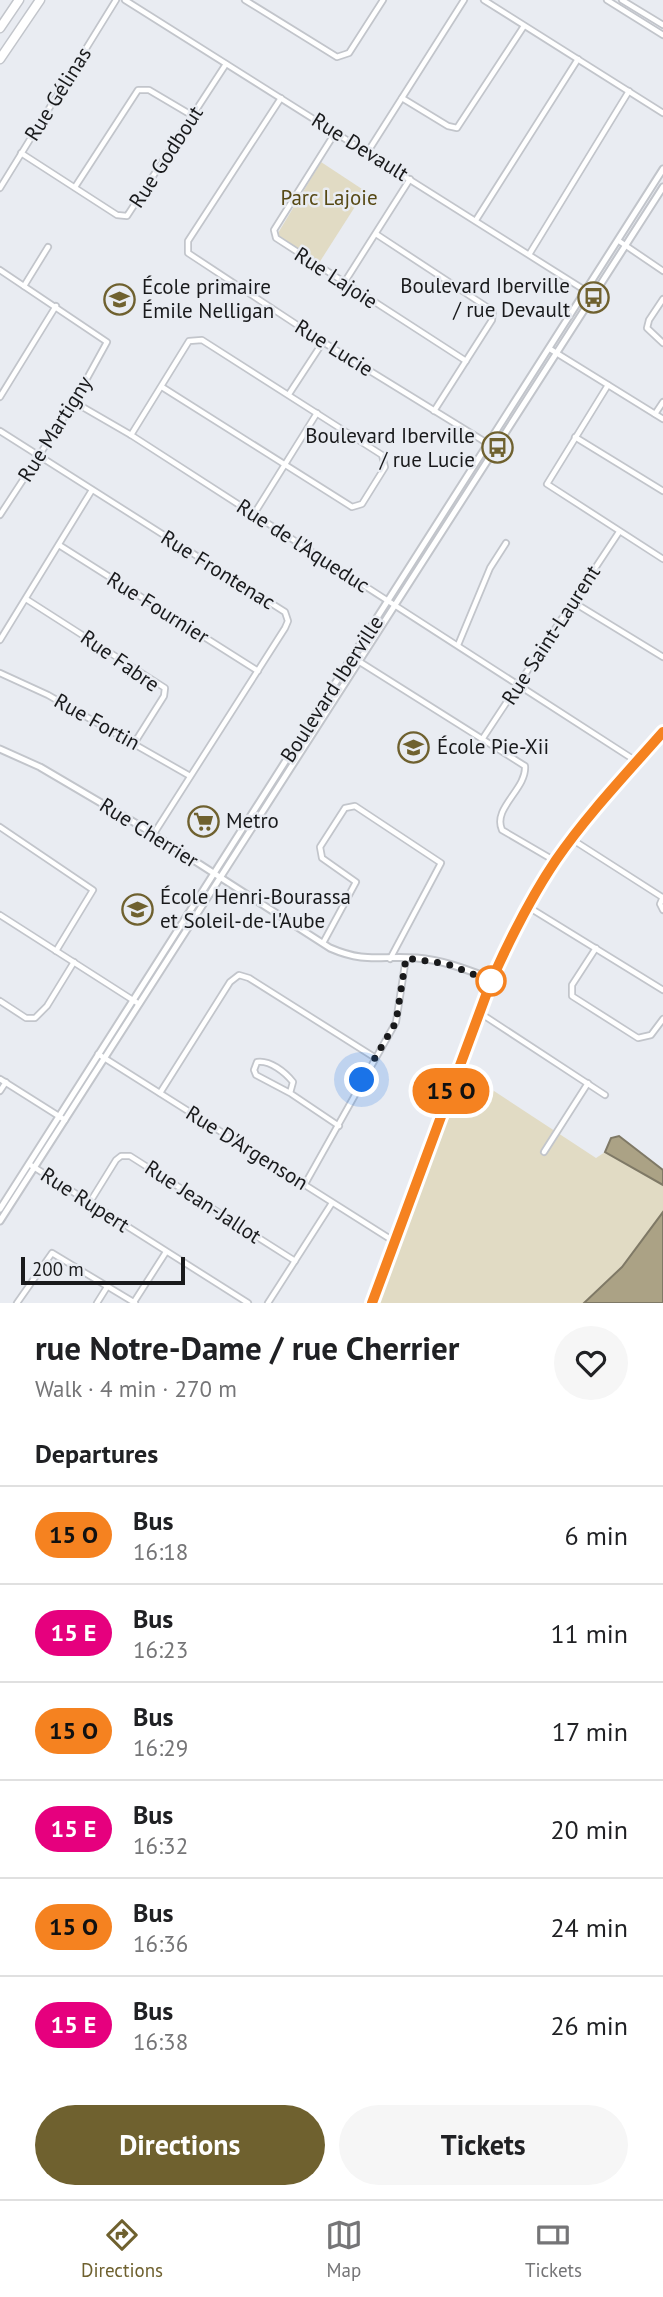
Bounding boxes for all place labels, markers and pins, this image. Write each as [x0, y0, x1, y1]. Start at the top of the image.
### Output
place label: Boulevard Iberville / rue Devault [400, 272, 570, 323]
place label: École primaire Émile Nelligan [142, 273, 274, 324]
bus stop icon: Boulevard Iberville / rue Devault [576, 281, 610, 315]
school or university icon: École primaire Émile Nelligan [102, 282, 136, 316]
place label: Boulevard Iberville / rue Lucie [305, 422, 475, 473]
bus stop icon: Boulevard Iberville / rue Lucie [481, 431, 515, 465]
school or university icon: École Pie-Xii [397, 730, 431, 764]
place label: École Pie-Xii [437, 733, 549, 760]
supermarket icon: Metro [186, 804, 220, 838]
place label: Metro [226, 807, 279, 834]
place label: École Henri-Bourassa et Soleil-de-l'Aube [160, 883, 351, 934]
school or university icon: École Henri-Bourassa et Soleil-de-l'Aube [120, 892, 154, 926]
unlabelled marker [476, 966, 506, 996]

